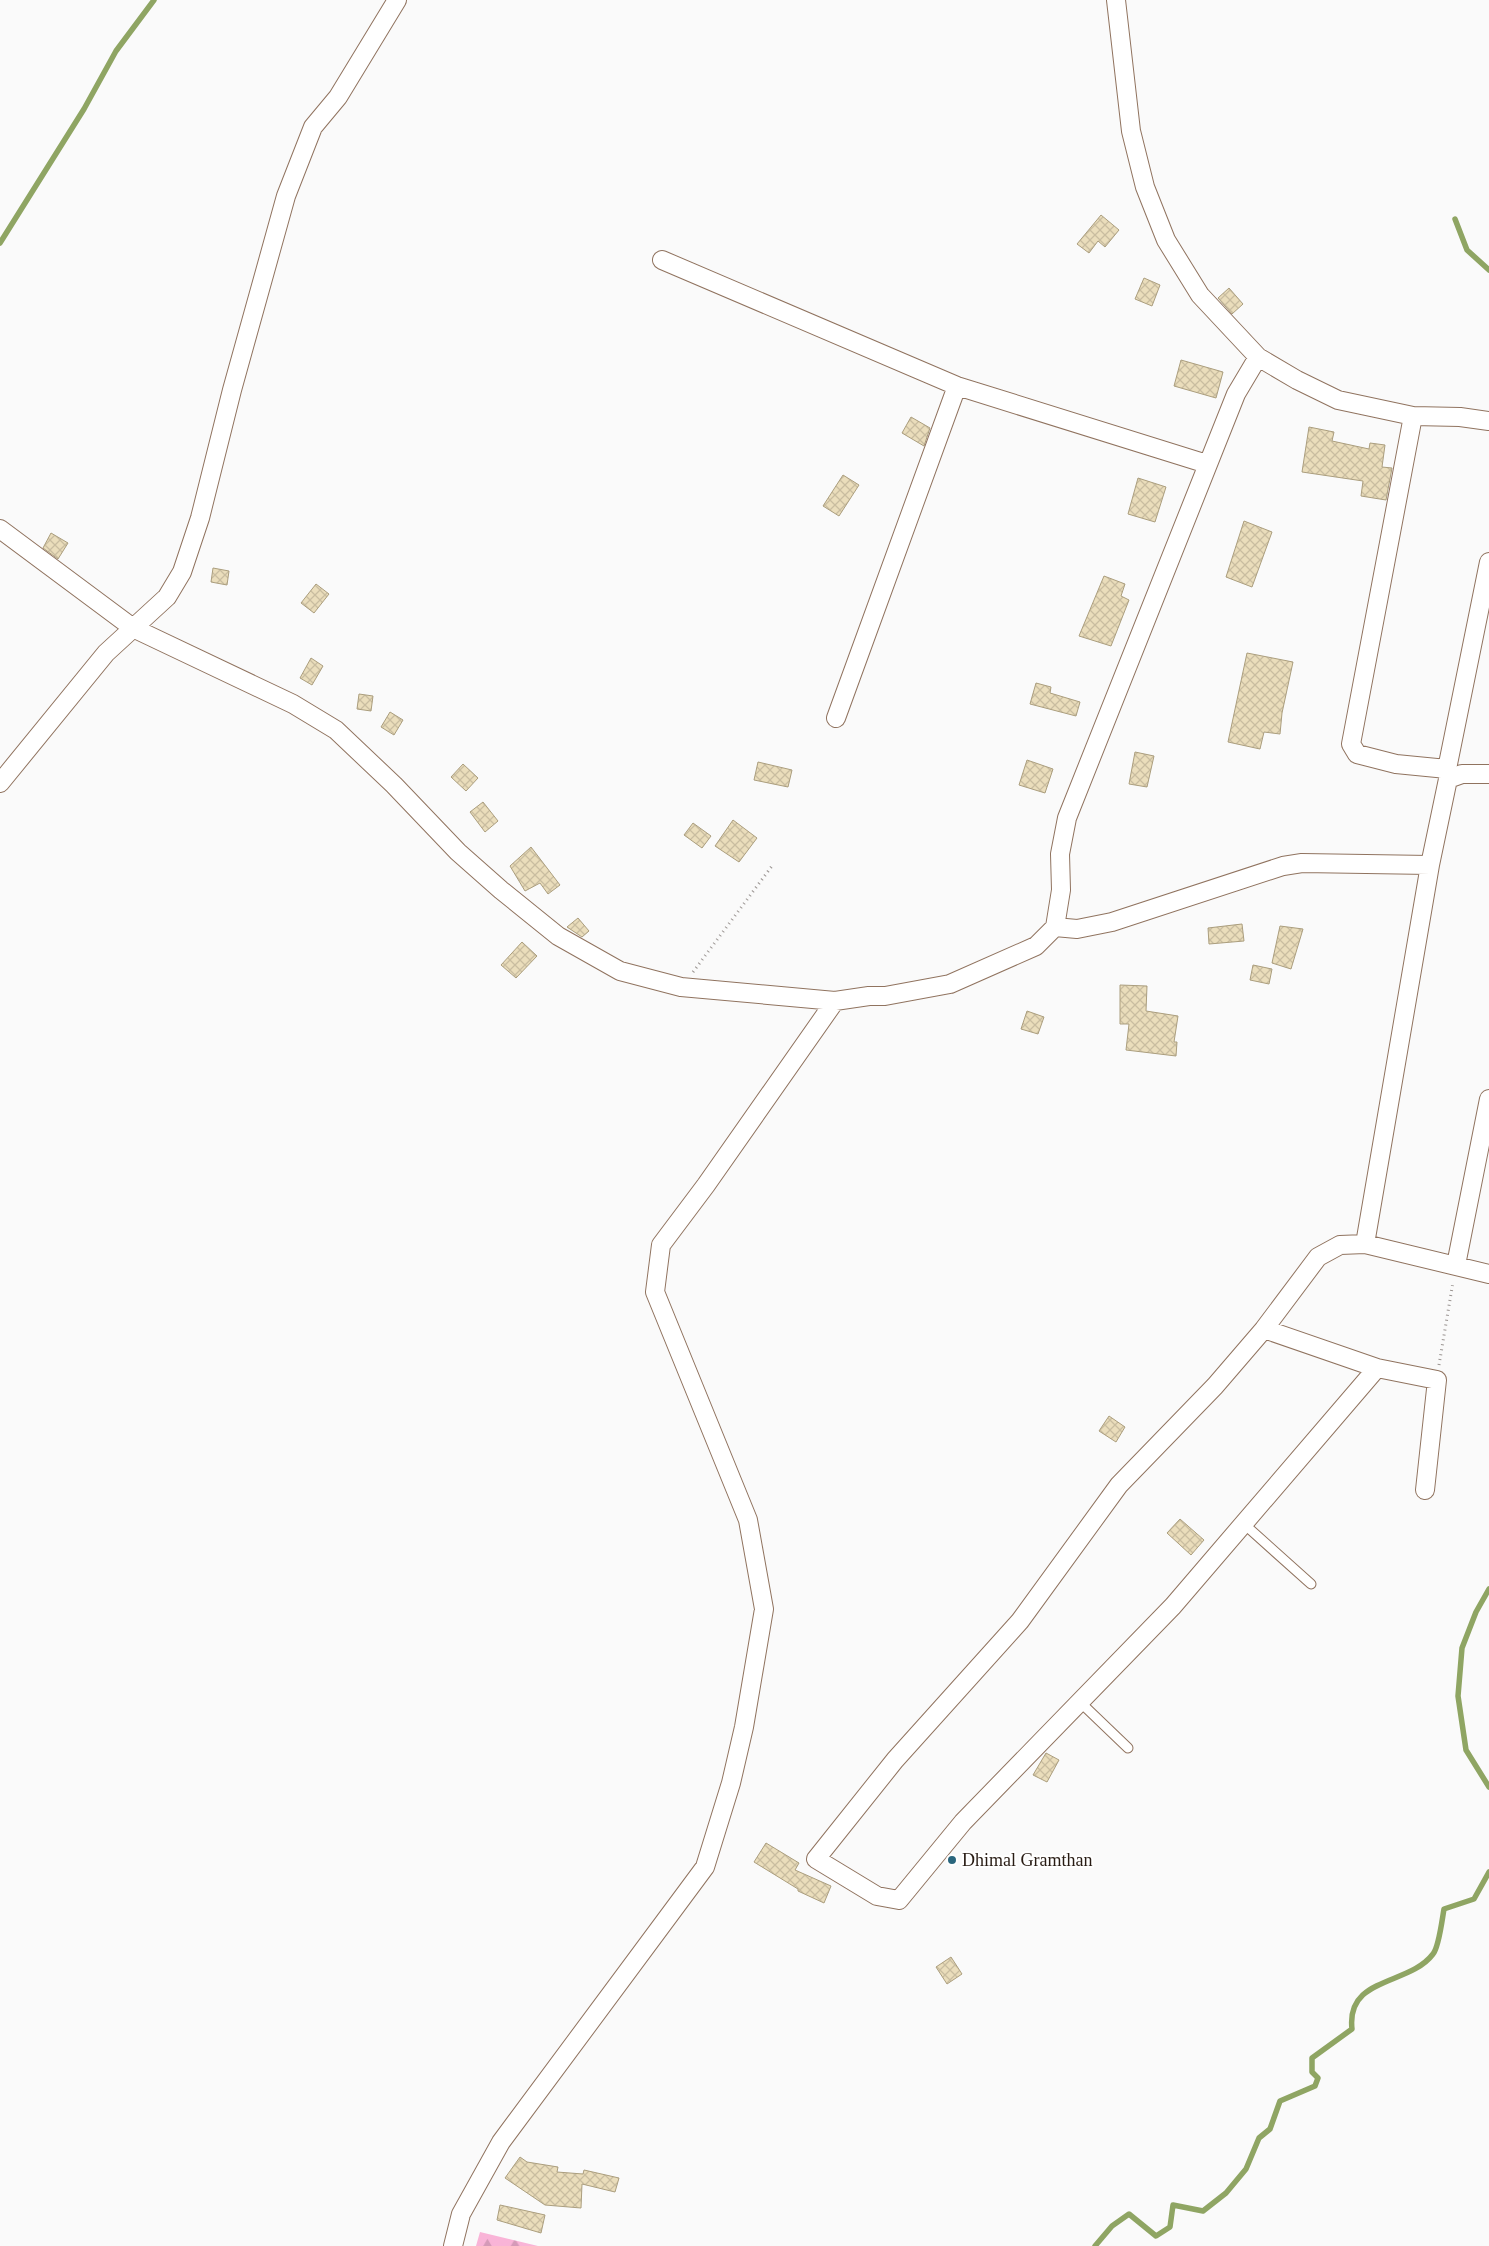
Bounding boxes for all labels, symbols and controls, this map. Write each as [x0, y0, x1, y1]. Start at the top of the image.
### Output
place label: Dhimal Gramthan [962, 1850, 1092, 1870]
marker: Dhimal Gramthan [946, 1854, 958, 1866]

